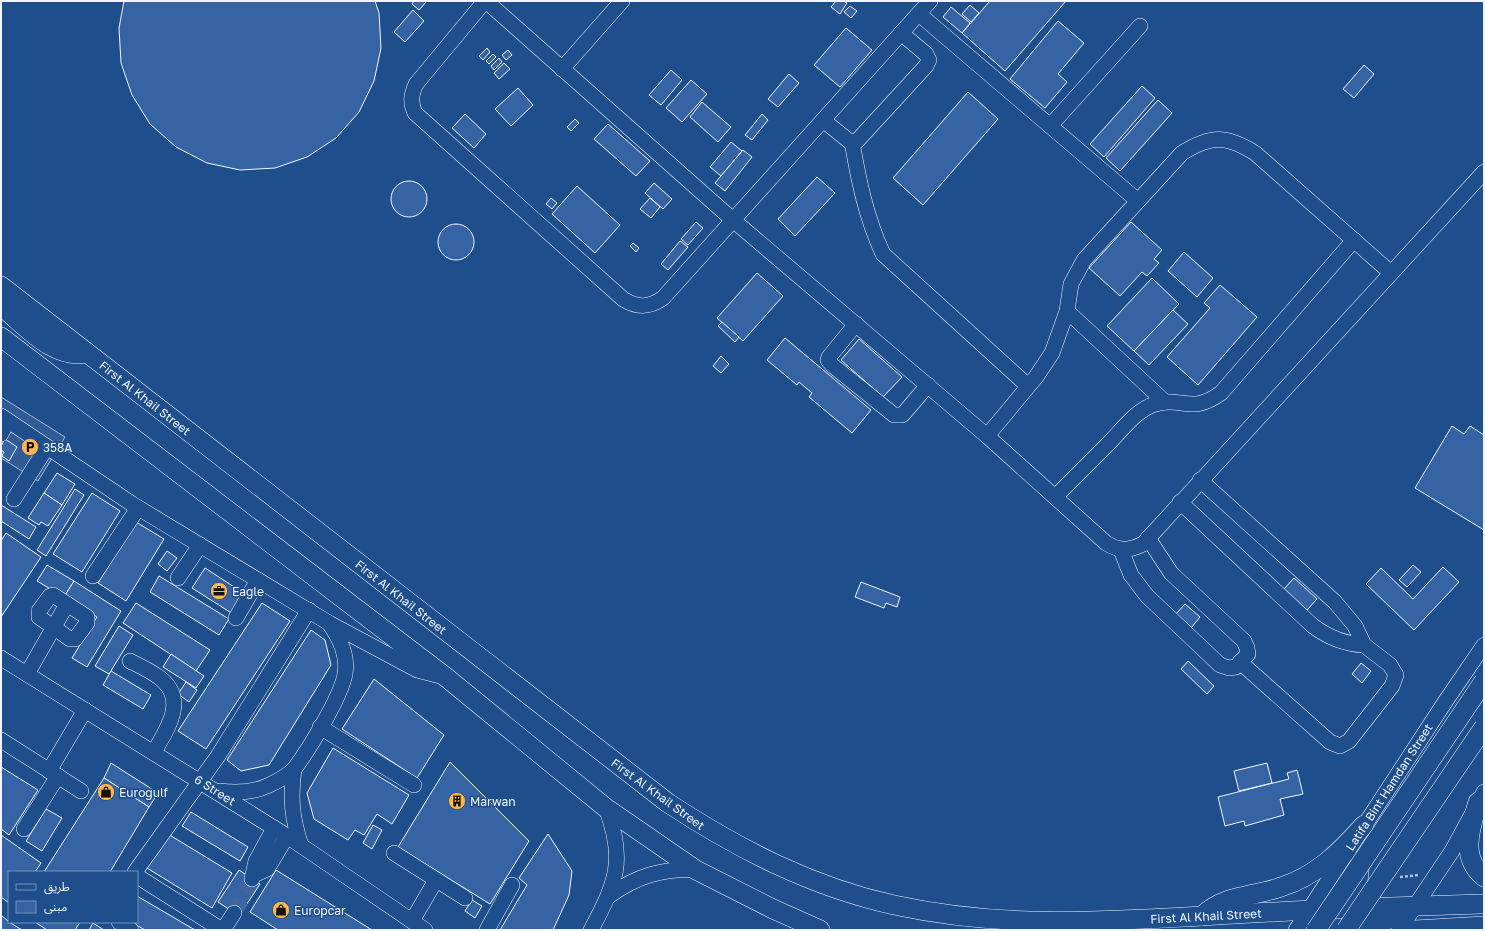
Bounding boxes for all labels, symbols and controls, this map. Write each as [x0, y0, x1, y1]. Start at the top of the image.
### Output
street label: First Al Khail Street [96, 358, 194, 438]
parking icon: 358A [20, 437, 40, 457]
place label: 358A [43, 440, 72, 455]
street label: First Al Khail Street [352, 557, 450, 637]
office icon: Eagle [209, 581, 229, 601]
place label: Eagle [232, 584, 264, 599]
street label: Latifa Bint Hamdan Street [1342, 720, 1436, 853]
street label: First Al Khail Street [608, 755, 708, 833]
street label: 6 Street [192, 772, 239, 809]
shop icon: Eurogulf [96, 782, 116, 802]
place label: Eurogulf [119, 785, 169, 800]
building icon: Marwan [447, 791, 467, 811]
place label: Marwan [470, 794, 516, 809]
legend [8, 871, 138, 923]
text: طريق [44, 879, 70, 895]
text: مبنى [44, 899, 67, 914]
shop icon: Europcar [271, 900, 291, 920]
place label: Europcar [294, 903, 346, 918]
street label: First Al Khail Street [1150, 906, 1262, 926]

